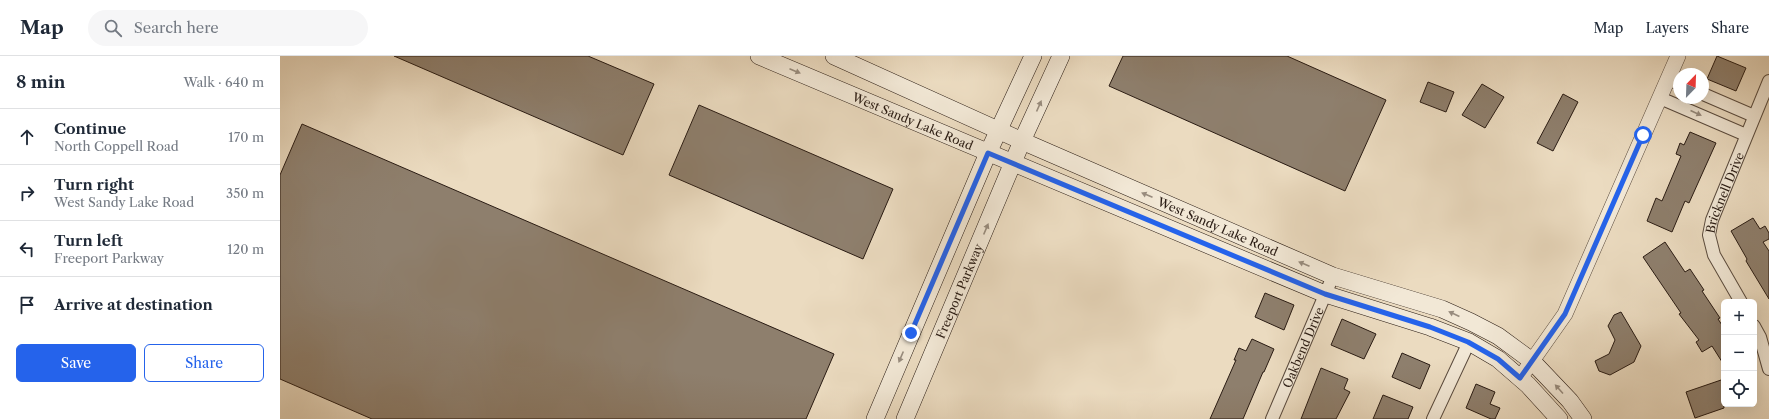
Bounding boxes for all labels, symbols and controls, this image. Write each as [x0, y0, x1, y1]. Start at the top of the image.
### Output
search box [88, 10, 368, 46]
text: Map [20, 16, 64, 39]
icon: search [102, 17, 124, 39]
text: Search here [134, 18, 219, 37]
text: Map [1593, 19, 1623, 37]
text: Layers [1645, 19, 1689, 37]
text: Share [1711, 19, 1749, 37]
one-way arrow [789, 68, 800, 74]
north arrow [1673, 68, 1709, 104]
text: 8 min [16, 72, 65, 92]
text: Walk · 640 m [183, 74, 264, 90]
street label: West Sandy Lake Road [849, 88, 976, 153]
one-way arrow [1035, 100, 1042, 112]
one-way arrow [1690, 110, 1702, 116]
text: Continue [54, 119, 126, 138]
icon: ahead [16, 126, 38, 148]
route start [1634, 126, 1652, 144]
text: 170 m [228, 129, 264, 145]
text: North Coppell Road [54, 138, 179, 154]
street label: Bricknell Drive [1702, 149, 1747, 234]
text: Turn right [54, 175, 134, 194]
icon: right [16, 182, 38, 204]
text: 350 m [226, 185, 264, 201]
one-way arrow [1141, 192, 1152, 198]
street label: West Sandy Lake Road [1155, 193, 1281, 259]
text: West Sandy Lake Road [54, 194, 194, 210]
one-way arrow [983, 222, 989, 234]
text: Turn left [54, 231, 123, 250]
icon: left [16, 238, 38, 260]
text: 120 m [227, 241, 264, 257]
street label: Freeport Parkway [932, 241, 986, 341]
text: Freeport Parkway [54, 250, 164, 266]
one-way arrow [1298, 260, 1310, 266]
icon: arrive [16, 294, 38, 316]
text: Arrive at destination [54, 295, 213, 314]
map controls [1721, 299, 1757, 407]
button: + [1721, 299, 1757, 335]
street label: Oakbend Drive [1279, 304, 1327, 390]
one-way arrow [1448, 311, 1459, 317]
route end [902, 324, 920, 342]
button: − [1721, 335, 1757, 371]
button: Save [16, 344, 136, 382]
button: Share [144, 344, 264, 382]
one-way arrow [898, 351, 904, 363]
button: locate [1721, 371, 1757, 407]
one-way arrow [1555, 384, 1564, 393]

